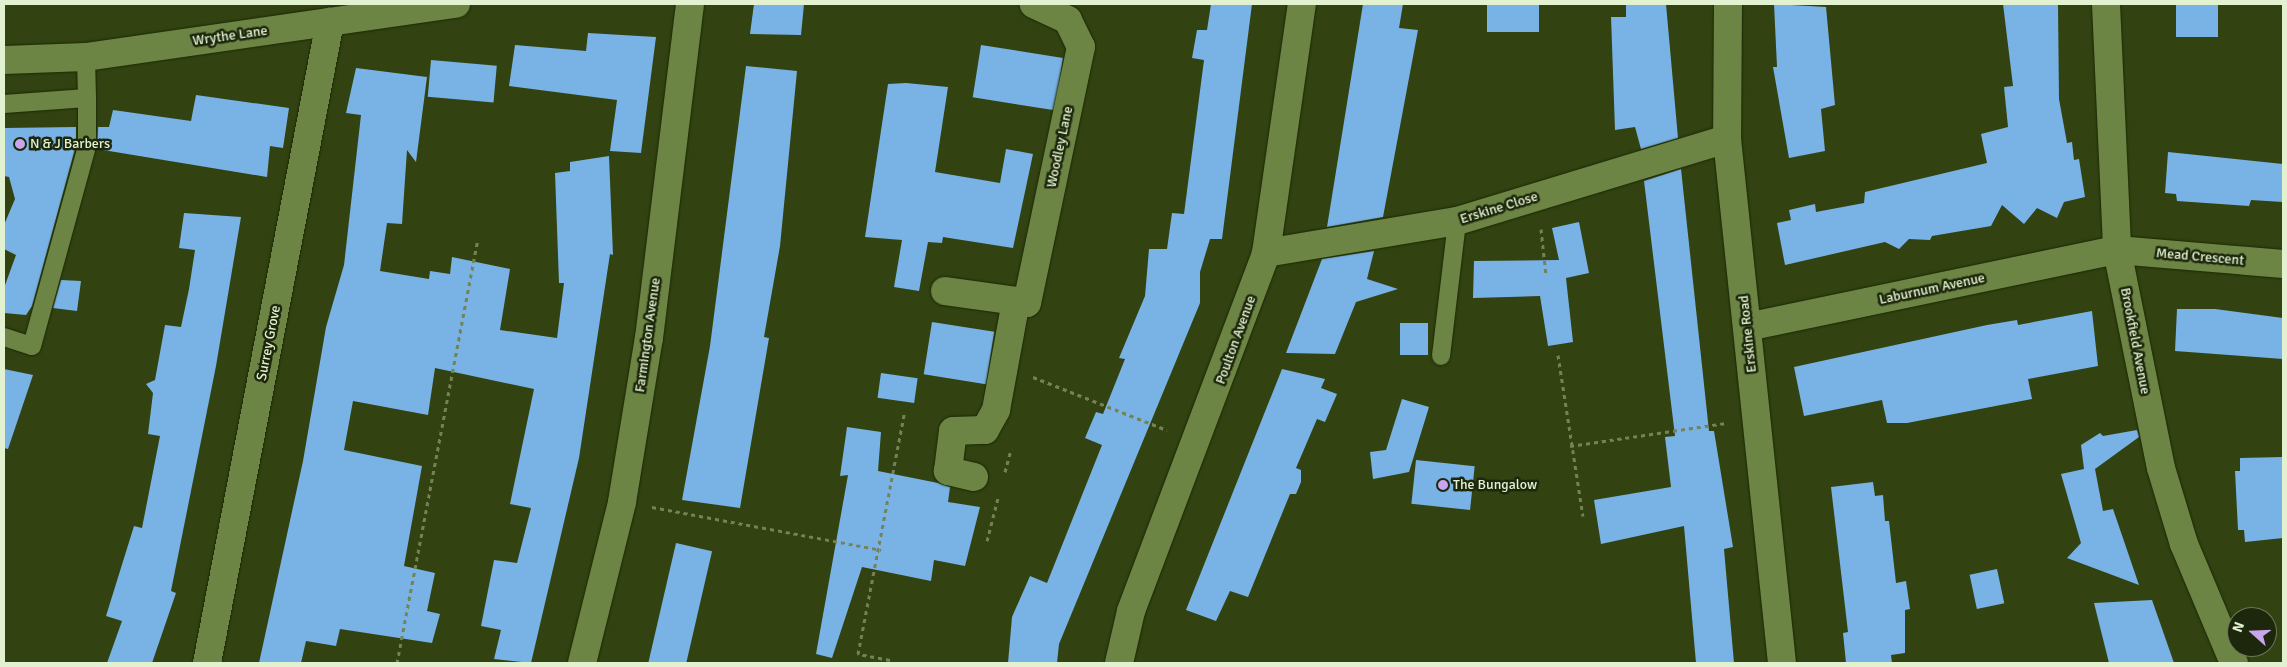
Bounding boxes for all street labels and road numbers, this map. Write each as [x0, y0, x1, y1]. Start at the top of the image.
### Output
street label: Wrythe Lane [191, 22, 269, 50]
street label: Woodley Lane [1043, 105, 1077, 189]
street label: Erskine Close [1458, 188, 1540, 228]
street label: Mead Crescent [2155, 245, 2245, 269]
street label: Laburnum Avenue [1878, 270, 1986, 308]
street label: Farmington Avenue [632, 277, 664, 393]
street label: Brookfield Avenue [2116, 286, 2154, 396]
street label: Poulton Avenue [1212, 293, 1260, 387]
street label: Erskine Road [1736, 295, 1760, 373]
street label: Surrey Grove [253, 304, 285, 382]

